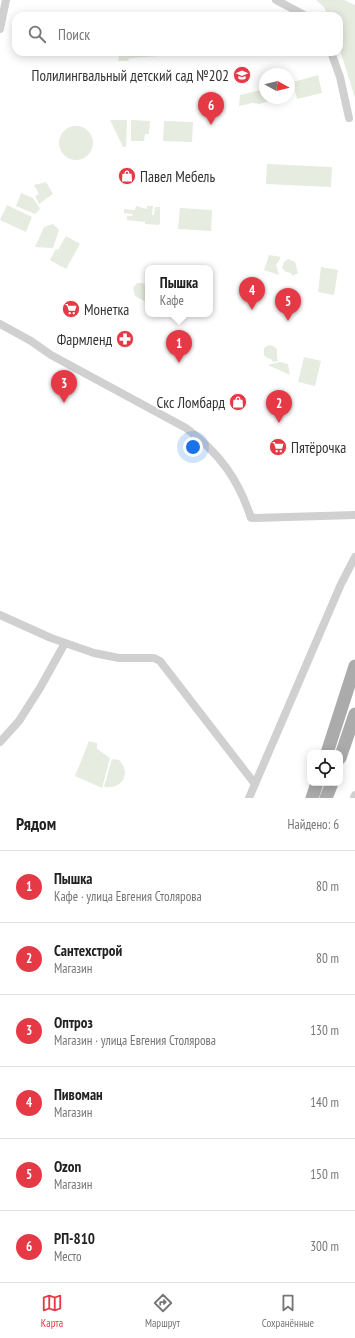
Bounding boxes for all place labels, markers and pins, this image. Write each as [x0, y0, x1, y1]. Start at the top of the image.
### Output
school or university icon: Полилингвальный детский сад №202 [232, 65, 252, 85]
place label: Полилингвальный детский сад №202 [32, 66, 229, 85]
pin: 6 [198, 92, 224, 125]
shop icon: Павел Мебель [117, 166, 137, 186]
place label: Павел Мебель [140, 167, 215, 186]
pin: 4 [239, 277, 265, 310]
pin: 5 [275, 288, 301, 321]
supermarket icon: Монетка [61, 299, 81, 319]
place label: Монетка [84, 300, 129, 319]
pharmacy icon: Фармленд [115, 329, 135, 349]
place label: Фармленд [57, 330, 112, 349]
pin: 1 [166, 330, 192, 363]
pin: 3 [51, 370, 77, 403]
pin: 2 [266, 390, 292, 423]
shop icon: Скс Ломбард [228, 392, 248, 412]
place label: Скс Ломбард [156, 393, 225, 412]
supermarket icon: Пятёрочка [268, 437, 288, 457]
place label: Пятёрочка [291, 438, 346, 457]

